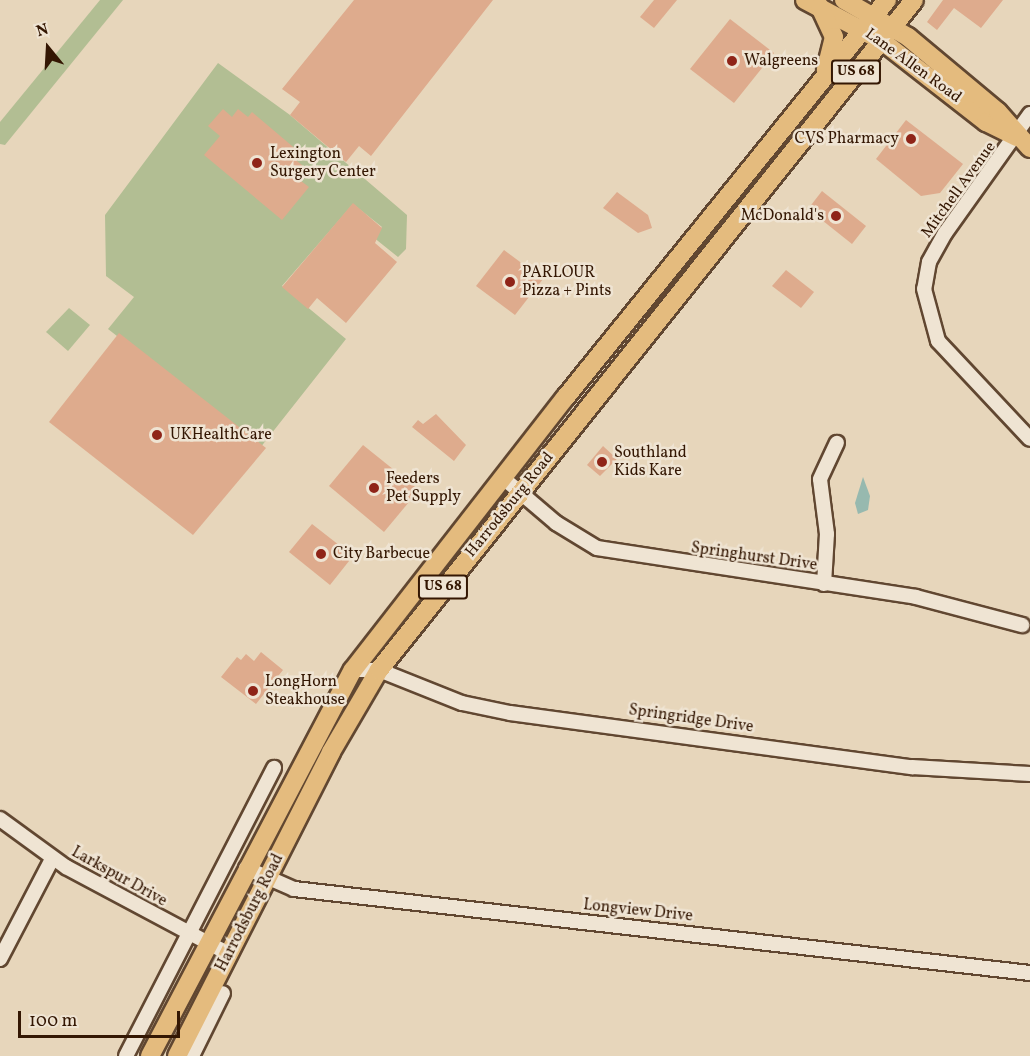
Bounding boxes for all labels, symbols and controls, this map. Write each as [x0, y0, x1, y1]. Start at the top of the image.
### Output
north arrow [18, 18, 78, 78]
text: N [34, 19, 51, 43]
street label: Lane Allen Road [861, 25, 965, 107]
place label: Walgreens [744, 51, 818, 71]
marker: Walgreens [725, 54, 739, 68]
road number: US 68 [830, 60, 882, 84]
place label: CVS Pharmacy [795, 129, 899, 149]
marker: CVS Pharmacy [904, 132, 918, 146]
street label: Mitchell Avenue [918, 138, 1000, 242]
place label: Lexington Surgery Center [270, 144, 376, 182]
marker: Lexington Surgery Center [248, 154, 266, 172]
place label: McDonald's [741, 206, 824, 226]
marker: McDonald's [829, 209, 843, 223]
place label: PARLOUR Pizza + Pints [522, 263, 611, 301]
marker: PARLOUR Pizza + Pints [503, 275, 517, 289]
place label: UKHealthCare [170, 425, 272, 445]
marker: UKHealthCare [148, 426, 166, 444]
place label: Southland Kids Kare [614, 443, 687, 481]
street label: Harrodsburg Road [462, 449, 558, 561]
marker: Southland Kids Kare [595, 455, 609, 469]
place label: Feeders Pet Supply [386, 469, 461, 507]
marker: Feeders Pet Supply [367, 481, 381, 495]
street label: Springhurst Drive [690, 539, 818, 575]
place label: City Barbecue [333, 544, 430, 564]
marker: City Barbecue [314, 547, 328, 561]
road number: US 68 [418, 575, 468, 599]
place label: LongHorn Steakhouse [265, 672, 345, 710]
marker: LongHorn Steakhouse [246, 684, 260, 698]
street label: Springridge Drive [627, 701, 755, 737]
street label: Larkspur Drive [68, 843, 170, 911]
street label: Harrodsburg Road [212, 851, 288, 975]
street label: Longview Drive [582, 896, 694, 926]
scale bar [21, 999, 183, 1037]
text: 100 m [29, 1009, 78, 1034]

